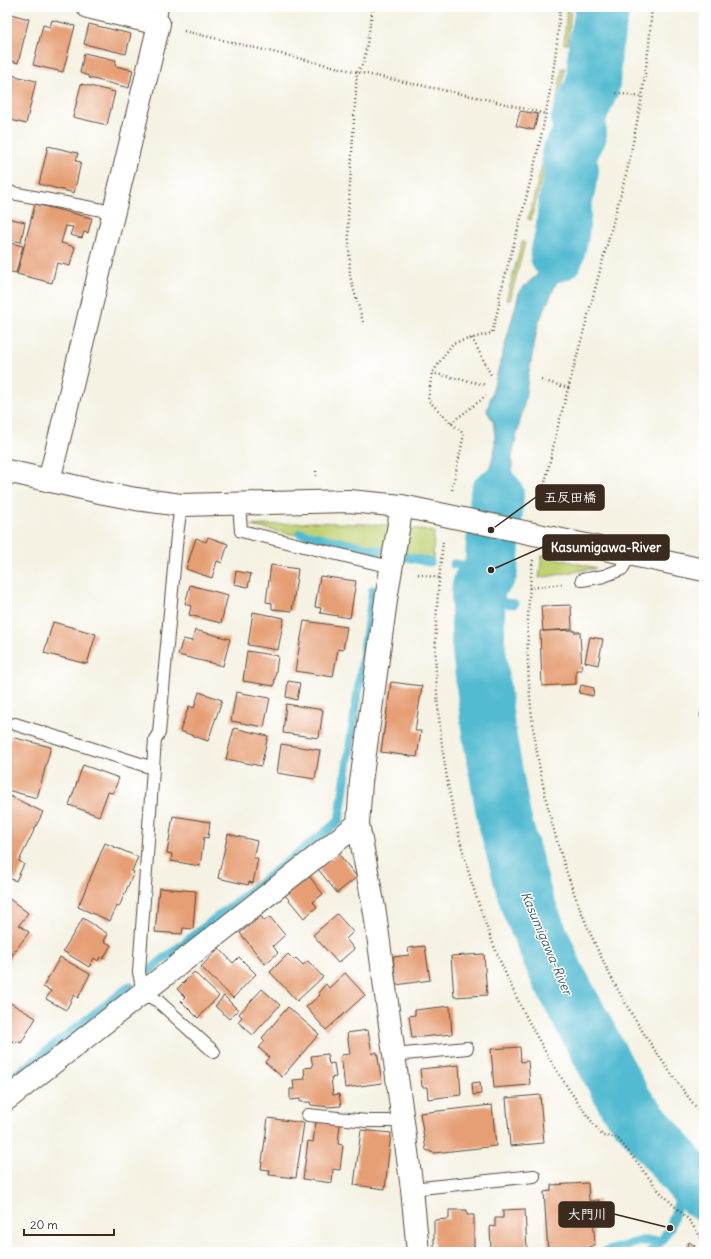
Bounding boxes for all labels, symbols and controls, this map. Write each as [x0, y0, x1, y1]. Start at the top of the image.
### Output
callout: 五反田橋 [536, 485, 604, 510]
text: 五反田橋 [544, 489, 596, 506]
callout: Kasumigawa-River [543, 535, 669, 560]
text: Kasumigawa-River [551, 539, 662, 556]
water label: Kasumigawa-River [517, 889, 577, 999]
callout: 大門川 [559, 1202, 614, 1227]
text: 大門川 [567, 1206, 607, 1223]
scale bar [24, 1211, 114, 1237]
text: 20 m [30, 1217, 58, 1232]

